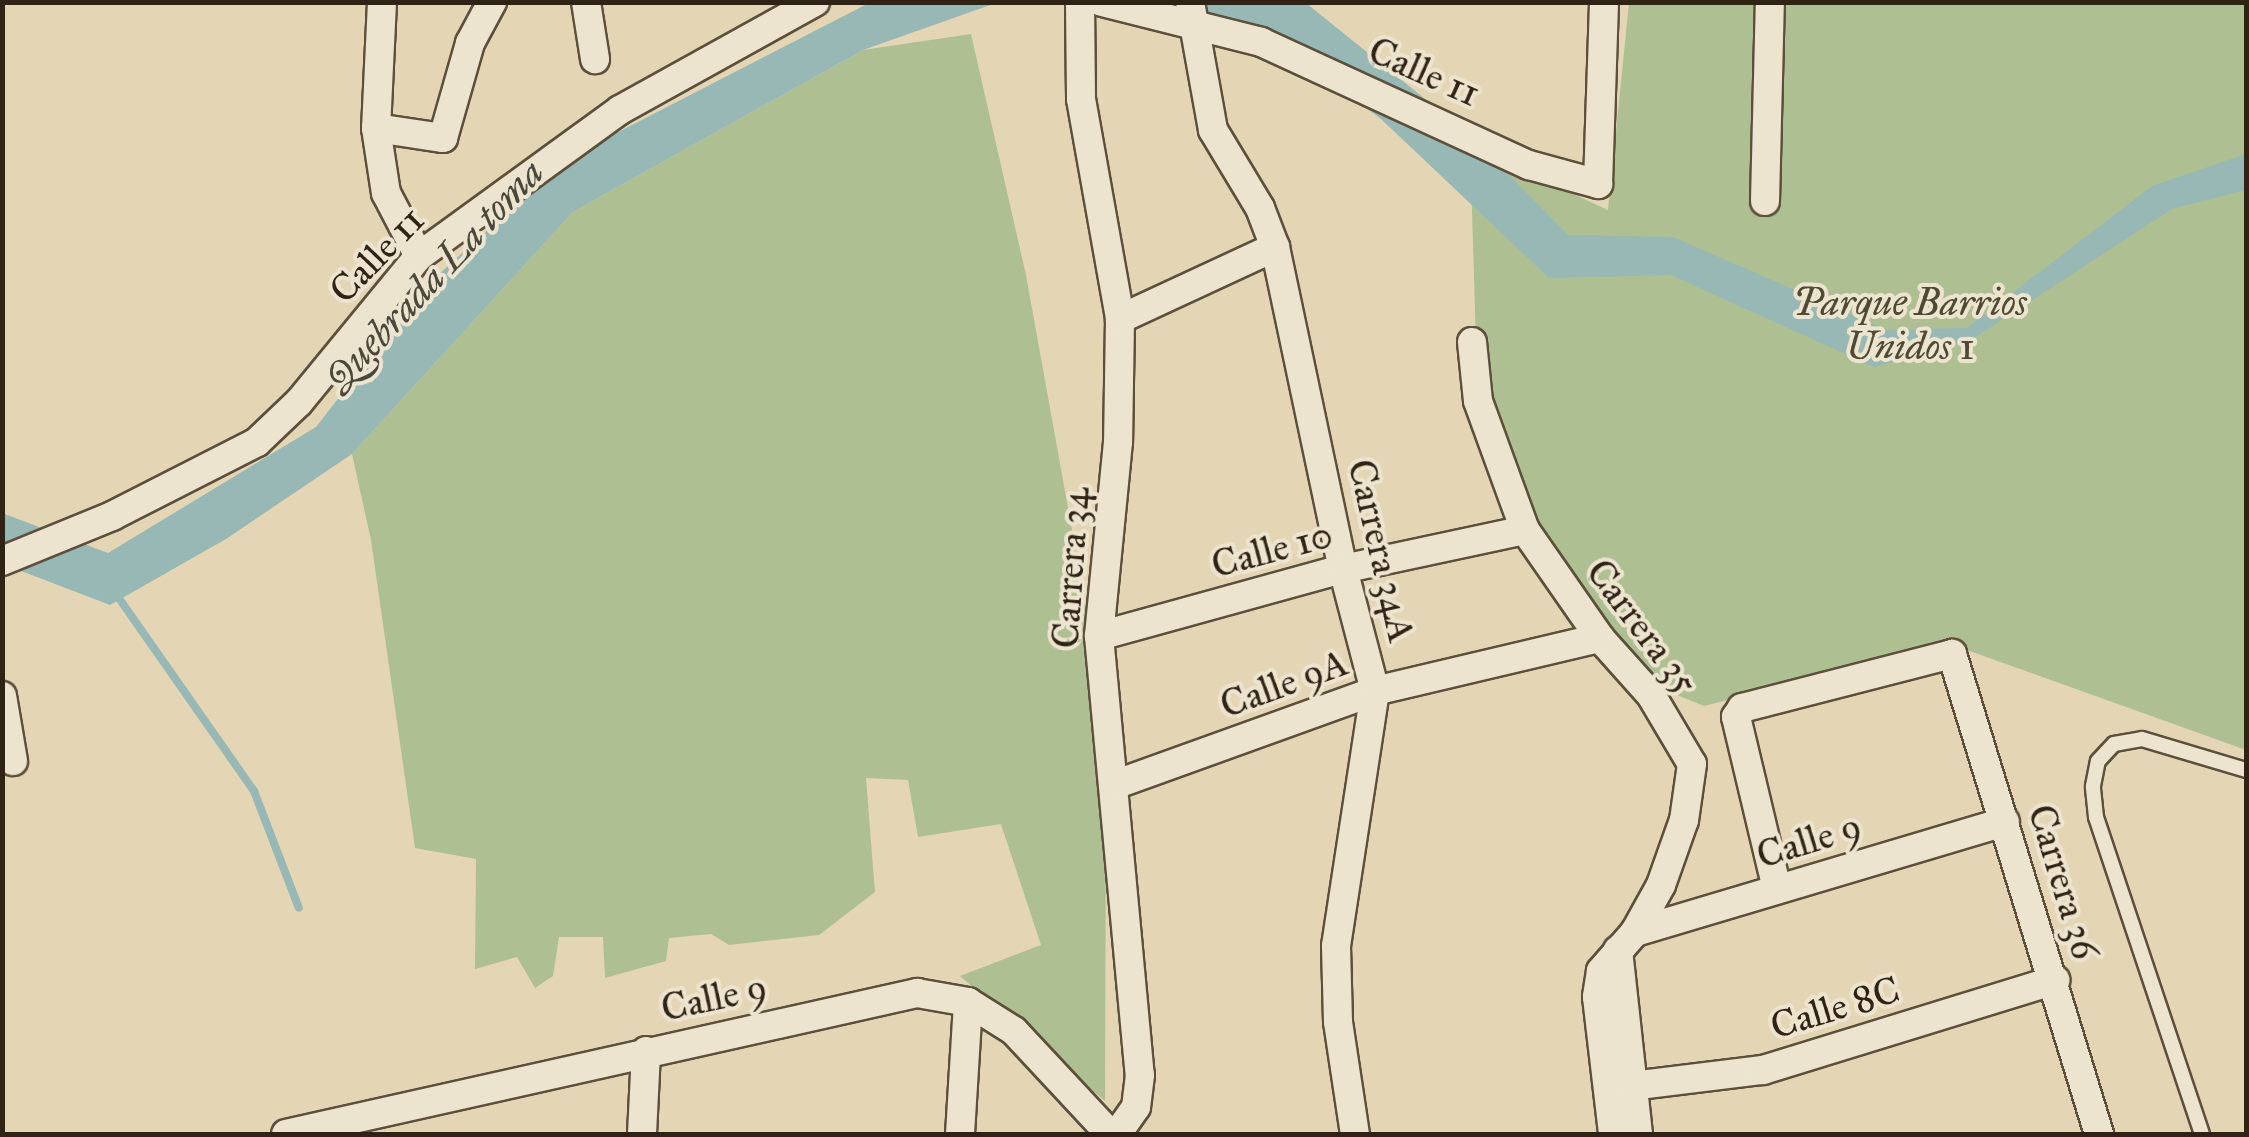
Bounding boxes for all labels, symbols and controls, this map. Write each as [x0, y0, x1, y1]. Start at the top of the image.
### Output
street label: Calle 11 [1362, 27, 1486, 117]
water label: Quebrada La toma [314, 149, 554, 401]
street label: Calle 11 [320, 197, 434, 313]
park label: Parque Barrios Unidos 1 [1793, 280, 2027, 370]
street label: Carrera 34A [1338, 455, 1424, 647]
street label: Carrera 34 [1043, 486, 1099, 650]
street label: Calle 10 [1207, 512, 1337, 588]
street label: Carrera 35 [1576, 550, 1708, 704]
street label: Calle 9A [1214, 640, 1354, 728]
street label: Carrera 36 [2018, 799, 2108, 965]
street label: Calle 9 [1751, 804, 1867, 878]
street label: Calle 9 [657, 965, 771, 1031]
street label: Calle 8C [1765, 967, 1905, 1049]

